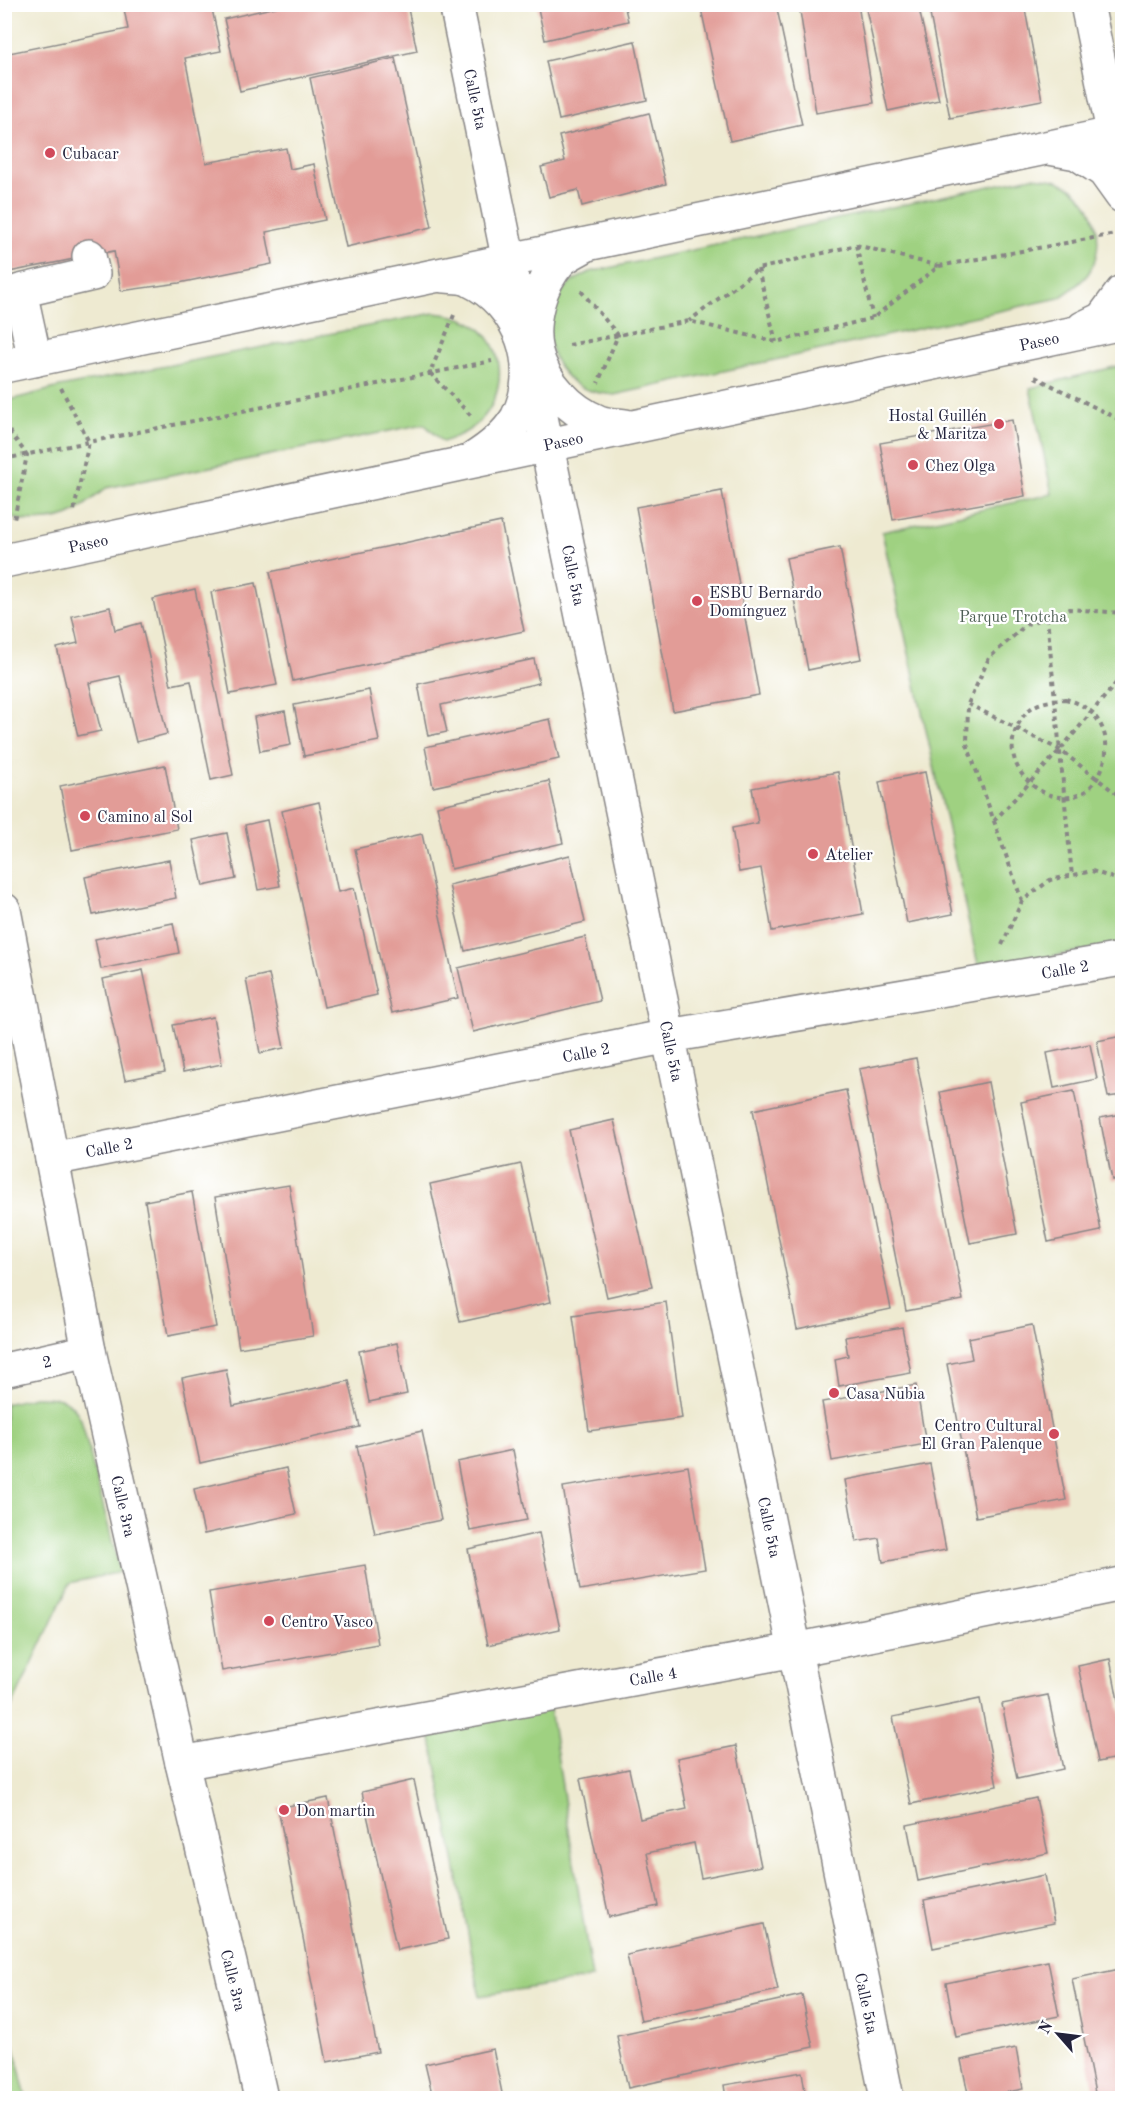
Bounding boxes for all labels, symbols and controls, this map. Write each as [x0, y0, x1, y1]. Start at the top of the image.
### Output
street label: Calle 5ta [460, 67, 488, 131]
marker: Cubacar [43, 146, 57, 160]
place label: Cubacar [62, 147, 119, 163]
street label: Paseo [1018, 331, 1061, 355]
place label: Hostal Guillén & Maritza [888, 409, 987, 443]
marker: Hostal Guillén & Maritza [992, 417, 1006, 431]
street label: Paseo [542, 431, 585, 455]
marker: Chez Olga [906, 458, 920, 472]
place label: Chez Olga [925, 459, 995, 475]
street label: Paseo [67, 533, 110, 557]
street label: Calle 5ta [558, 543, 586, 607]
place label: ESBU Bernardo Domínguez [709, 586, 822, 620]
marker: ESBU Bernardo Domínguez [690, 594, 704, 608]
park label: Parque Trotcha [959, 610, 1067, 626]
marker: Camino al Sol [78, 809, 92, 823]
place label: Camino al Sol [97, 810, 193, 826]
marker: Atelier [806, 847, 820, 861]
place label: Atelier [825, 848, 873, 864]
street label: Calle 2 [1040, 959, 1091, 983]
street label: Calle 5ta [656, 1019, 684, 1083]
street label: Calle 2 [561, 1041, 612, 1066]
street label: Calle 2 [84, 1136, 135, 1161]
street label: 2 [41, 1354, 54, 1372]
marker: Casa Nubia [827, 1386, 841, 1400]
place label: Casa Nubia [846, 1387, 925, 1403]
place label: Centro Cultural El Gran Palenque [921, 1419, 1042, 1453]
marker: Centro Cultural El Gran Palenque [1047, 1427, 1061, 1441]
street label: Calle 3ra [107, 1474, 137, 1539]
street label: Calle 5ta [754, 1495, 782, 1559]
marker: Centro Vasco [262, 1614, 276, 1628]
place label: Centro Vasco [281, 1615, 373, 1631]
street label: Calle 4 [628, 1666, 679, 1690]
marker: Don martin [277, 1803, 291, 1817]
place label: Don martin [296, 1804, 376, 1820]
street label: Calle 3ra [217, 1948, 247, 2013]
street label: Calle 5ta [851, 1971, 879, 2035]
north arrow [1028, 2004, 1088, 2064]
text: N [1037, 2018, 1057, 2037]

